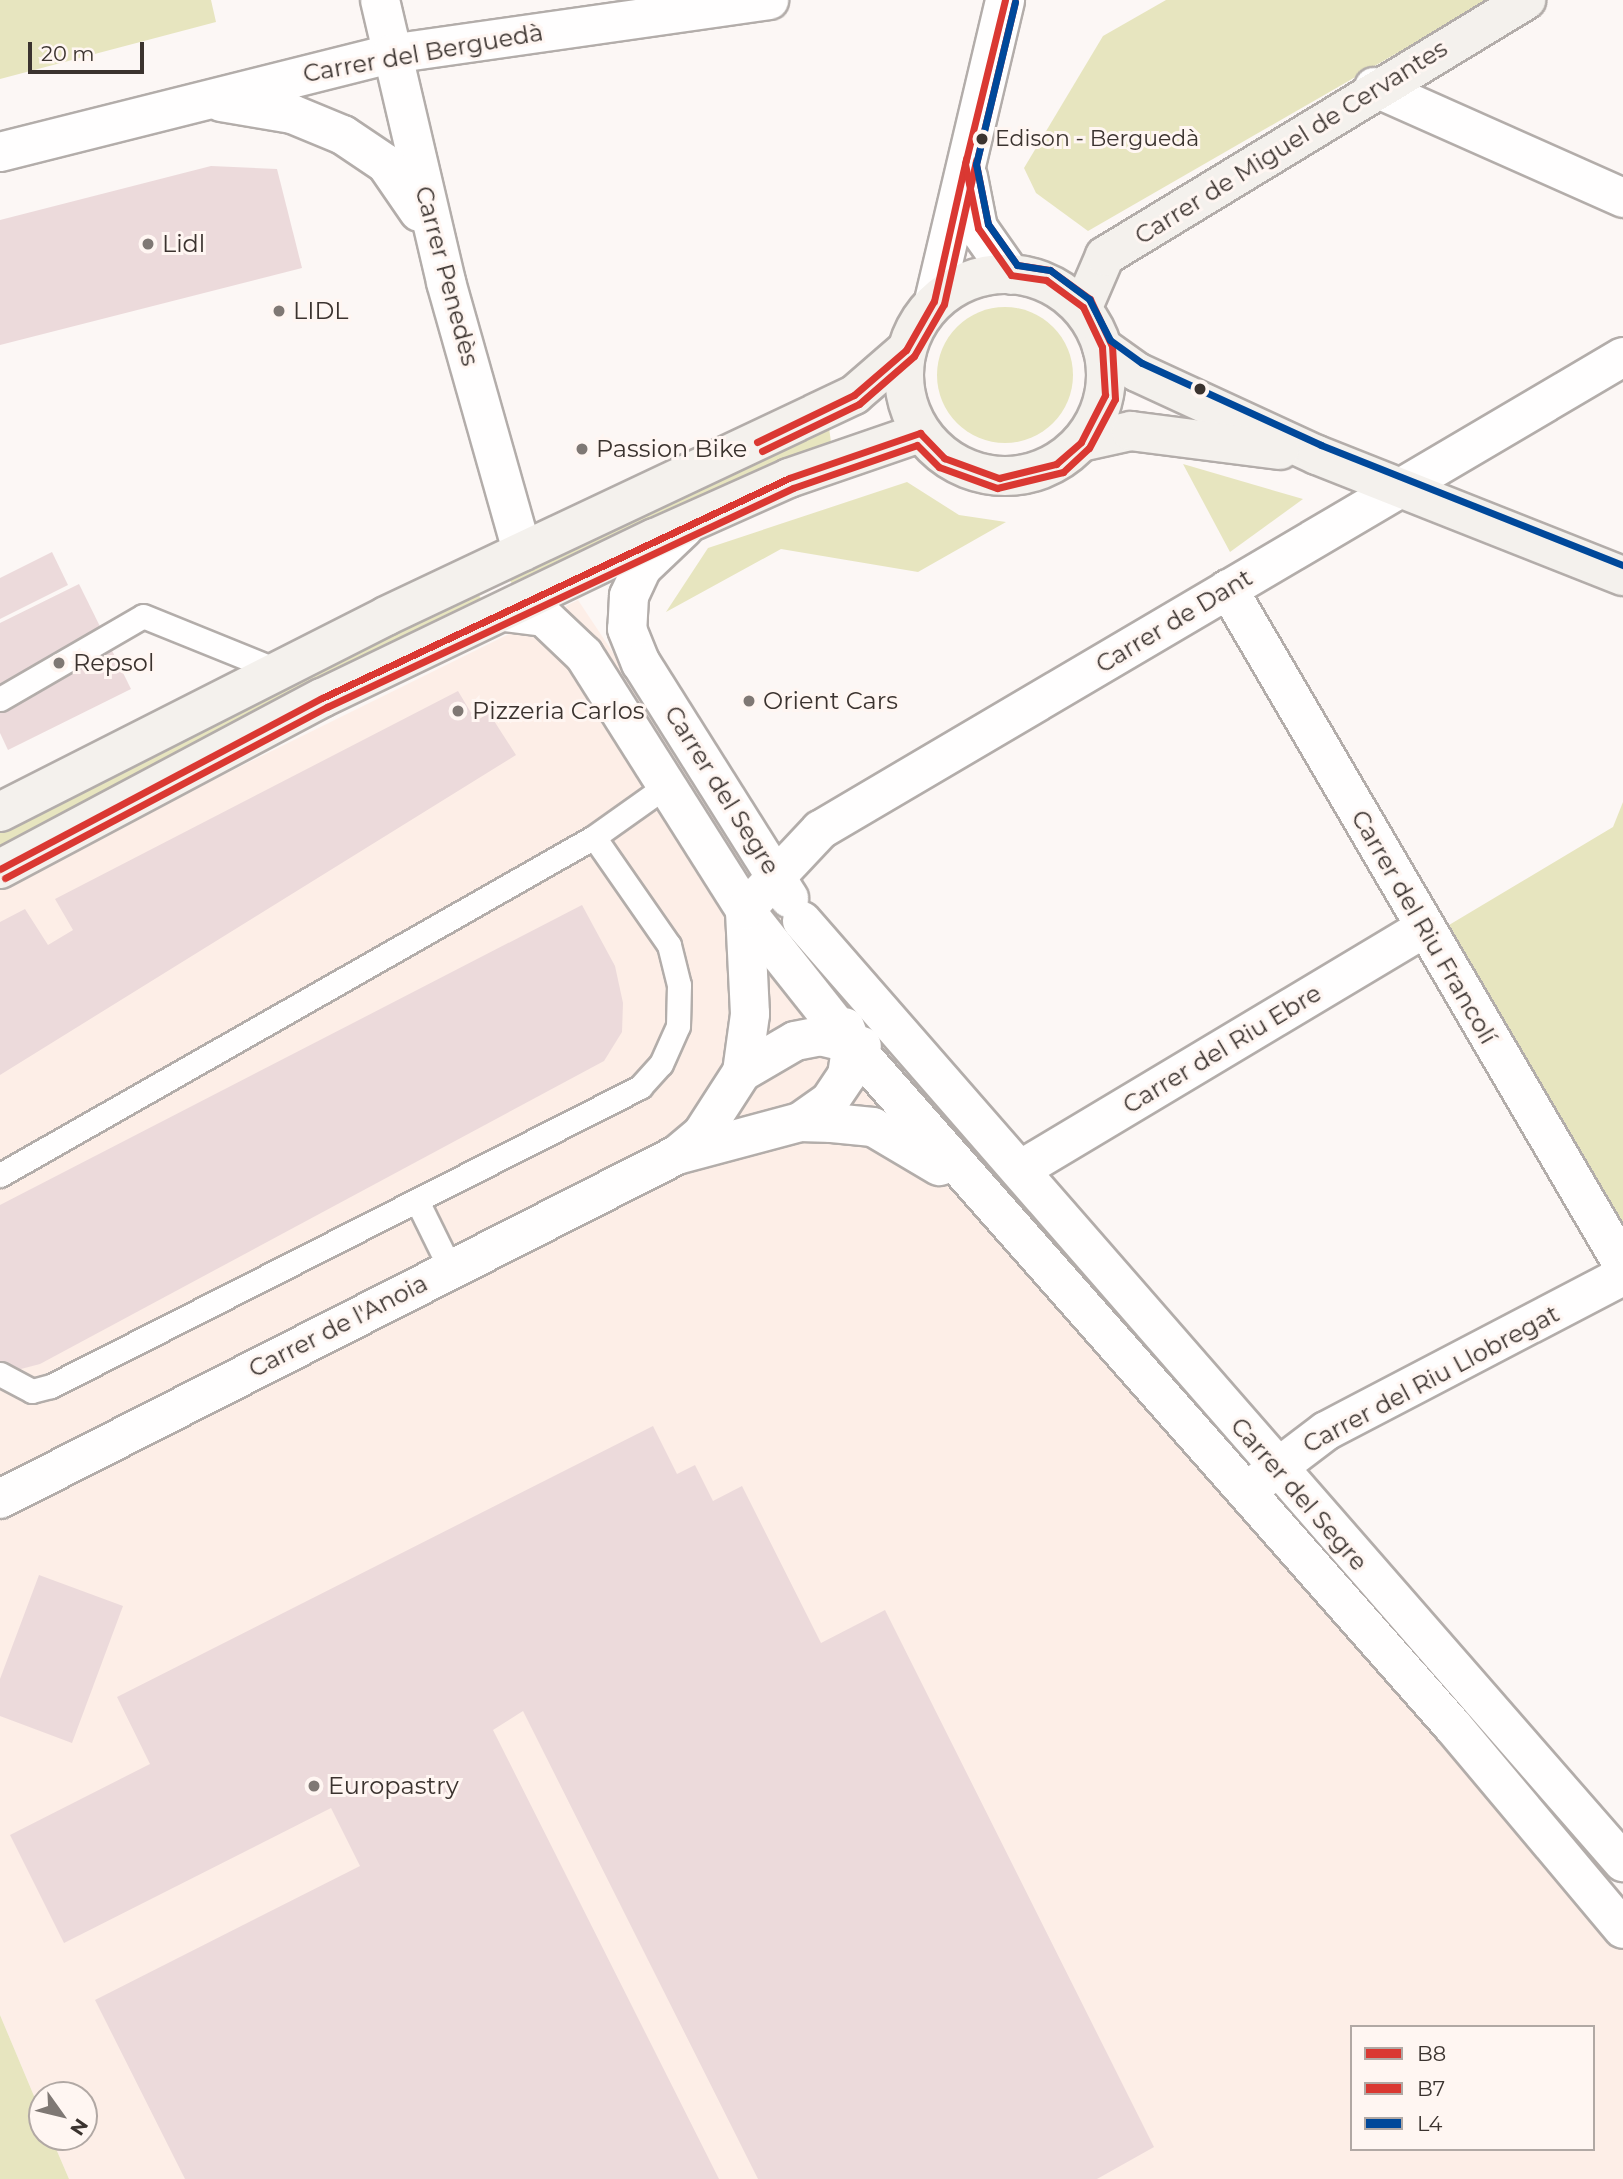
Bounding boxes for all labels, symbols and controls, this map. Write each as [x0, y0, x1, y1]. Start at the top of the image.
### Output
street label: Carrer del Berguedà [301, 18, 545, 88]
scale bar [32, 28, 147, 72]
street label: Carrer de Miguel de Cervantes [1130, 34, 1452, 250]
text: 20 m [41, 41, 95, 66]
place label: Edison - Berguedà [995, 126, 1199, 152]
marker: Edison - Berguedà [975, 132, 989, 146]
street label: Carrer Penedès [409, 183, 485, 369]
place label: Lidl [162, 230, 205, 258]
marker: Lidl [140, 236, 156, 252]
place label: LIDL [293, 297, 348, 325]
marker: LIDL [271, 303, 287, 319]
unlabelled marker [1193, 382, 1207, 396]
place label: Passion Bike [596, 435, 747, 463]
marker: Passion Bike [574, 441, 590, 457]
street label: Carrer de Dant [1091, 563, 1257, 679]
place label: Repsol [73, 649, 154, 677]
marker: Repsol [51, 655, 67, 671]
place label: Orient Cars [763, 687, 898, 715]
marker: Orient Cars [741, 693, 757, 709]
place label: Pizzeria Carlos [472, 697, 644, 725]
street label: Carrer del Segre [659, 700, 785, 880]
marker: Pizzeria Carlos [450, 703, 466, 719]
street label: Carrer del Riu Francolí [1345, 805, 1503, 1049]
street label: Carrer del Riu Ebre [1118, 978, 1326, 1120]
street label: Carrer de l'Anoia [244, 1269, 432, 1383]
street label: Carrer del Riu Llobregat [1298, 1299, 1564, 1459]
street label: Carrer del Segre [1225, 1412, 1373, 1576]
place label: Europastry [328, 1772, 459, 1800]
marker: Europastry [306, 1778, 322, 1794]
legend [1350, 2025, 1595, 2151]
text: B8 [1417, 2041, 1446, 2066]
text: B7 [1417, 2076, 1445, 2101]
north arrow [28, 2081, 98, 2151]
text: L4 [1417, 2111, 1442, 2136]
text: N [65, 2114, 93, 2140]

